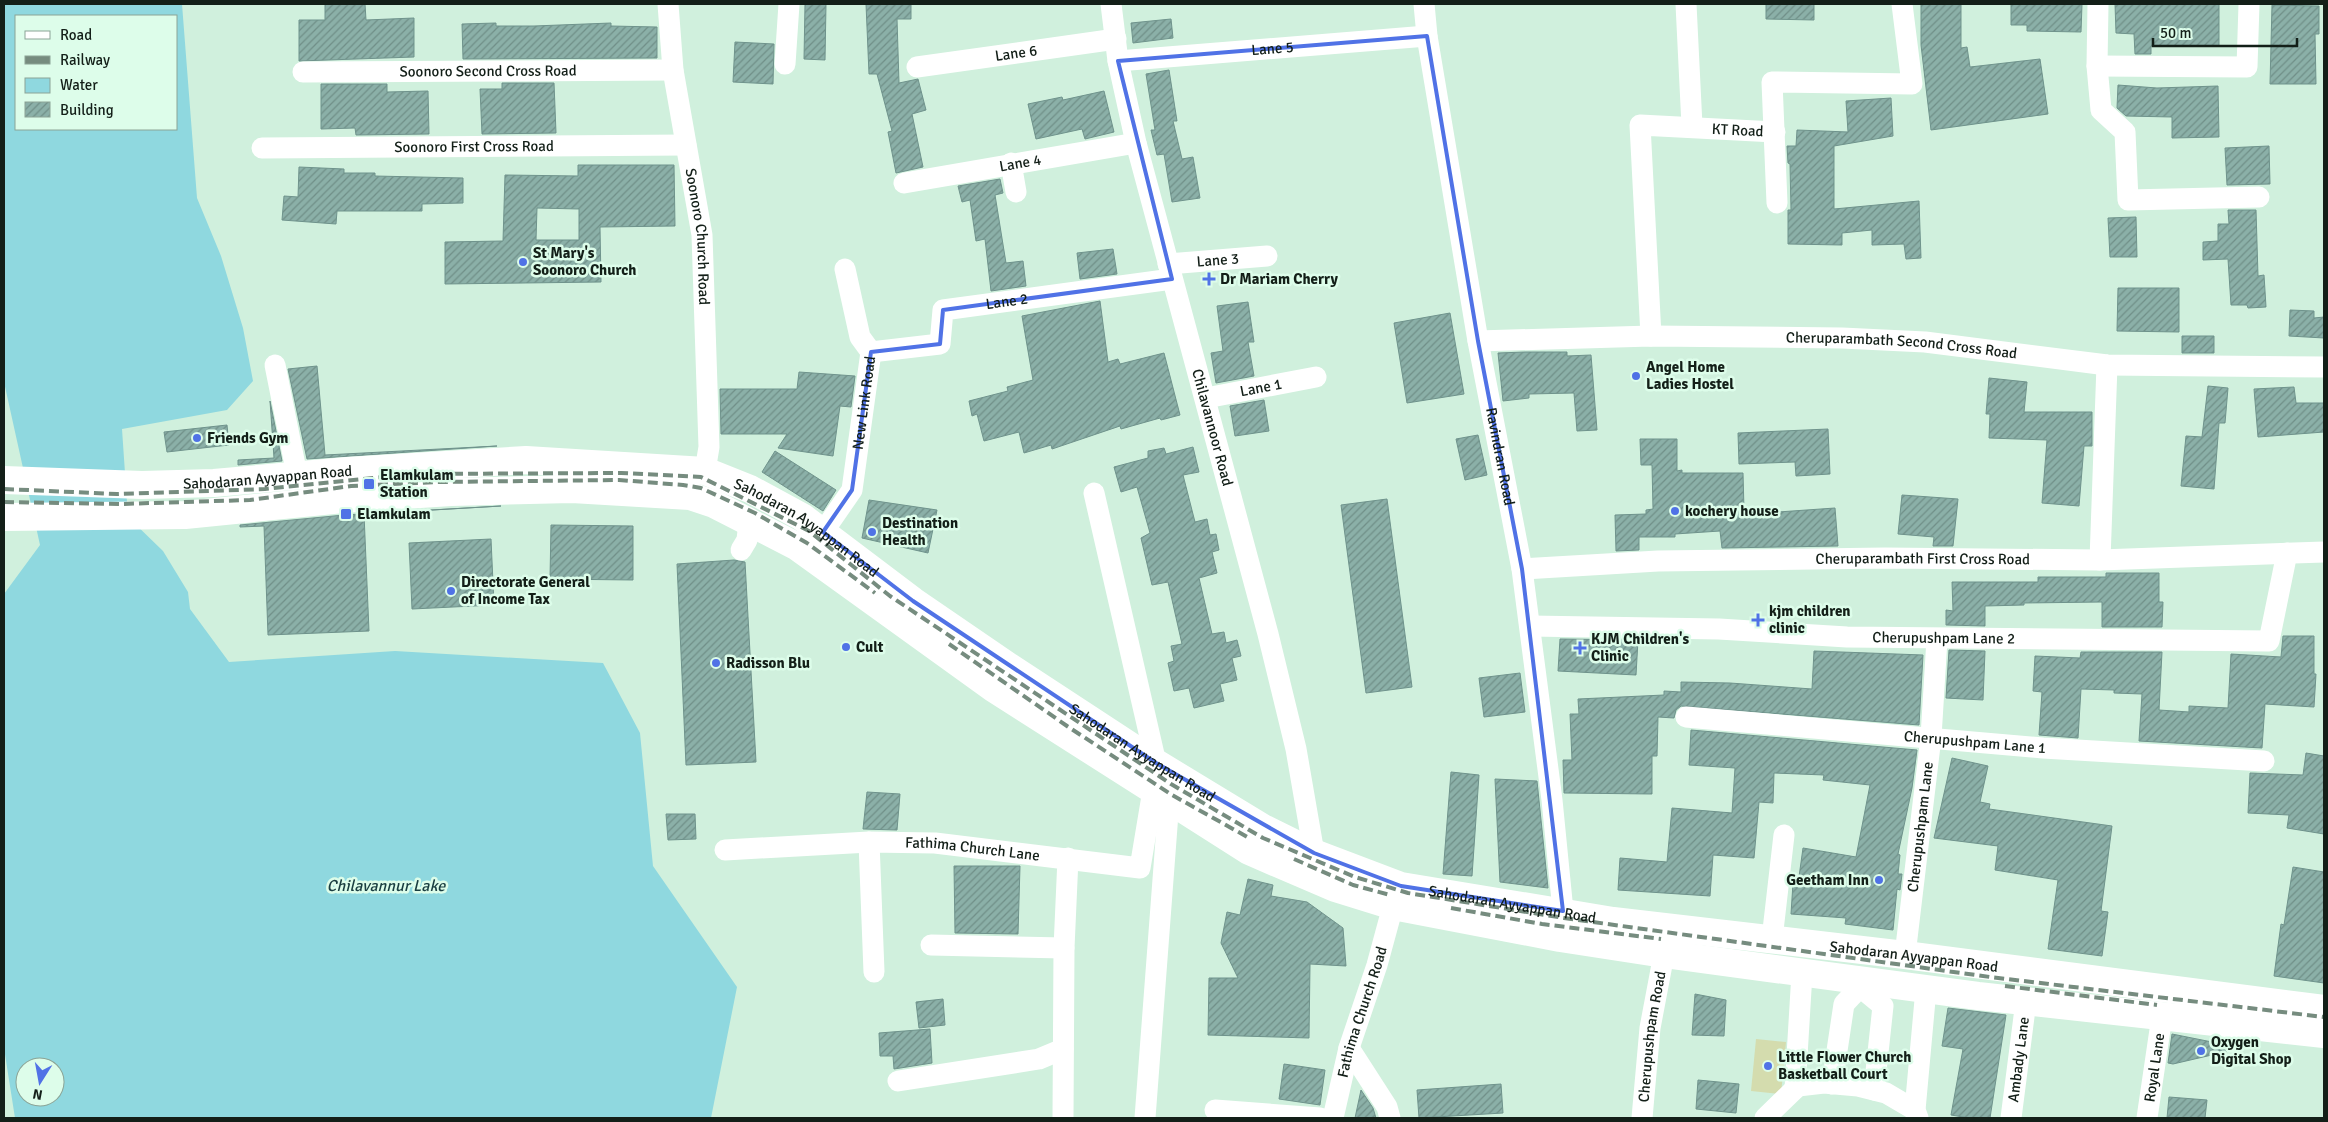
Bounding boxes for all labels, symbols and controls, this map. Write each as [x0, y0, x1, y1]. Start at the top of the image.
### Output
legend [15, 15, 178, 130]
scale bar [2153, 15, 2297, 47]
text: 50 m [2160, 24, 2191, 42]
text: Road [60, 26, 92, 44]
street label: Lane 5 [1251, 38, 1294, 59]
street label: Lane 6 [994, 41, 1038, 65]
text: Railway [60, 51, 110, 69]
street label: Soonoro Second Cross Road [399, 62, 577, 80]
text: Water [60, 76, 98, 94]
text: Building [60, 101, 114, 119]
street label: KT Road [1711, 120, 1764, 140]
street label: Soonoro First Cross Road [394, 137, 554, 156]
street label: Lane 4 [998, 150, 1043, 175]
street label: Soonoro Church Road [681, 167, 713, 305]
place label: St Mary's Soonoro Church [533, 244, 636, 279]
street label: Lane 3 [1196, 249, 1240, 271]
marker: St Mary's Soonoro Church [517, 256, 529, 268]
place label: Dr Mariam Cherry [1220, 270, 1338, 288]
marker: Dr Mariam Cherry [1202, 272, 1216, 286]
street label: Lane 2 [985, 290, 1029, 313]
street label: Cheruparambath Second Cross Road [1786, 328, 2018, 363]
street label: New Link Road [849, 355, 879, 451]
place label: Angel Home Ladies Hostel [1646, 358, 1734, 393]
street label: Chilavannoor Road [1188, 367, 1237, 488]
marker: Angel Home Ladies Hostel [1630, 370, 1642, 382]
street label: Lane 1 [1238, 375, 1284, 400]
street label: Ravindran Road [1482, 406, 1519, 507]
place label: Friends Gym [207, 429, 288, 447]
marker: Friends Gym [191, 432, 203, 444]
street label: Sahodaran Ayyappan Road [183, 462, 353, 493]
place label: Elamkulam Station [380, 466, 454, 501]
street label: Sahodaran Ayyappan Road [731, 474, 882, 581]
marker: Elamkulam Station [362, 477, 376, 491]
place label: kochery house [1685, 502, 1779, 520]
place label: Elamkulam [357, 505, 431, 523]
marker: kochery house [1669, 505, 1681, 517]
marker: Elamkulam [339, 507, 353, 521]
place label: Destination Health [882, 514, 958, 549]
marker: Destination Health [866, 526, 878, 538]
street label: Cheruparambath First Cross Road [1815, 549, 2030, 568]
place label: Directorate General of Income Tax [461, 573, 590, 608]
marker: Directorate General of Income Tax [445, 585, 457, 597]
place label: kjm children clinic [1769, 602, 1851, 637]
marker: kjm children clinic [1751, 613, 1765, 627]
street label: Cherupushpam Lane 2 [1872, 628, 2015, 648]
place label: KJM Children's Clinic [1591, 630, 1689, 665]
place label: Cult [856, 638, 884, 656]
marker: Cult [840, 641, 852, 653]
marker: KJM Children's Clinic [1573, 641, 1587, 655]
place label: Radisson Blu [726, 654, 810, 672]
marker: Radisson Blu [710, 657, 722, 669]
street label: Sahodaran Ayyappan Road [1066, 700, 1219, 806]
street label: Cherupushpam Lane 1 [1903, 727, 2047, 757]
street label: Cherupushpam Lane [1904, 761, 1937, 893]
street label: Fathima Church Lane [905, 834, 1041, 865]
place label: Geetham Inn [1786, 871, 1869, 889]
marker: Geetham Inn [1873, 874, 1885, 886]
water label: Chilavannur Lake [327, 876, 446, 896]
street label: Sahodaran Ayyappan Road [1427, 882, 1598, 927]
street label: Sahodaran Ayyappan Road [1829, 937, 1999, 976]
street label: Fathima Church Road [1334, 944, 1391, 1079]
street label: Cherupushpam Road [1634, 969, 1670, 1103]
street label: Ambady Lane [2004, 1016, 2033, 1103]
street label: Royal Lane [2140, 1032, 2168, 1103]
place label: Oxygen Digital Shop [2211, 1033, 2292, 1068]
marker: Oxygen Digital Shop [2195, 1045, 2207, 1057]
place label: Little Flower Church Basketball Court [1778, 1048, 1911, 1083]
north arrow [15, 1057, 65, 1107]
marker: Little Flower Church Basketball Court [1762, 1060, 1774, 1072]
text: N [31, 1085, 44, 1104]

